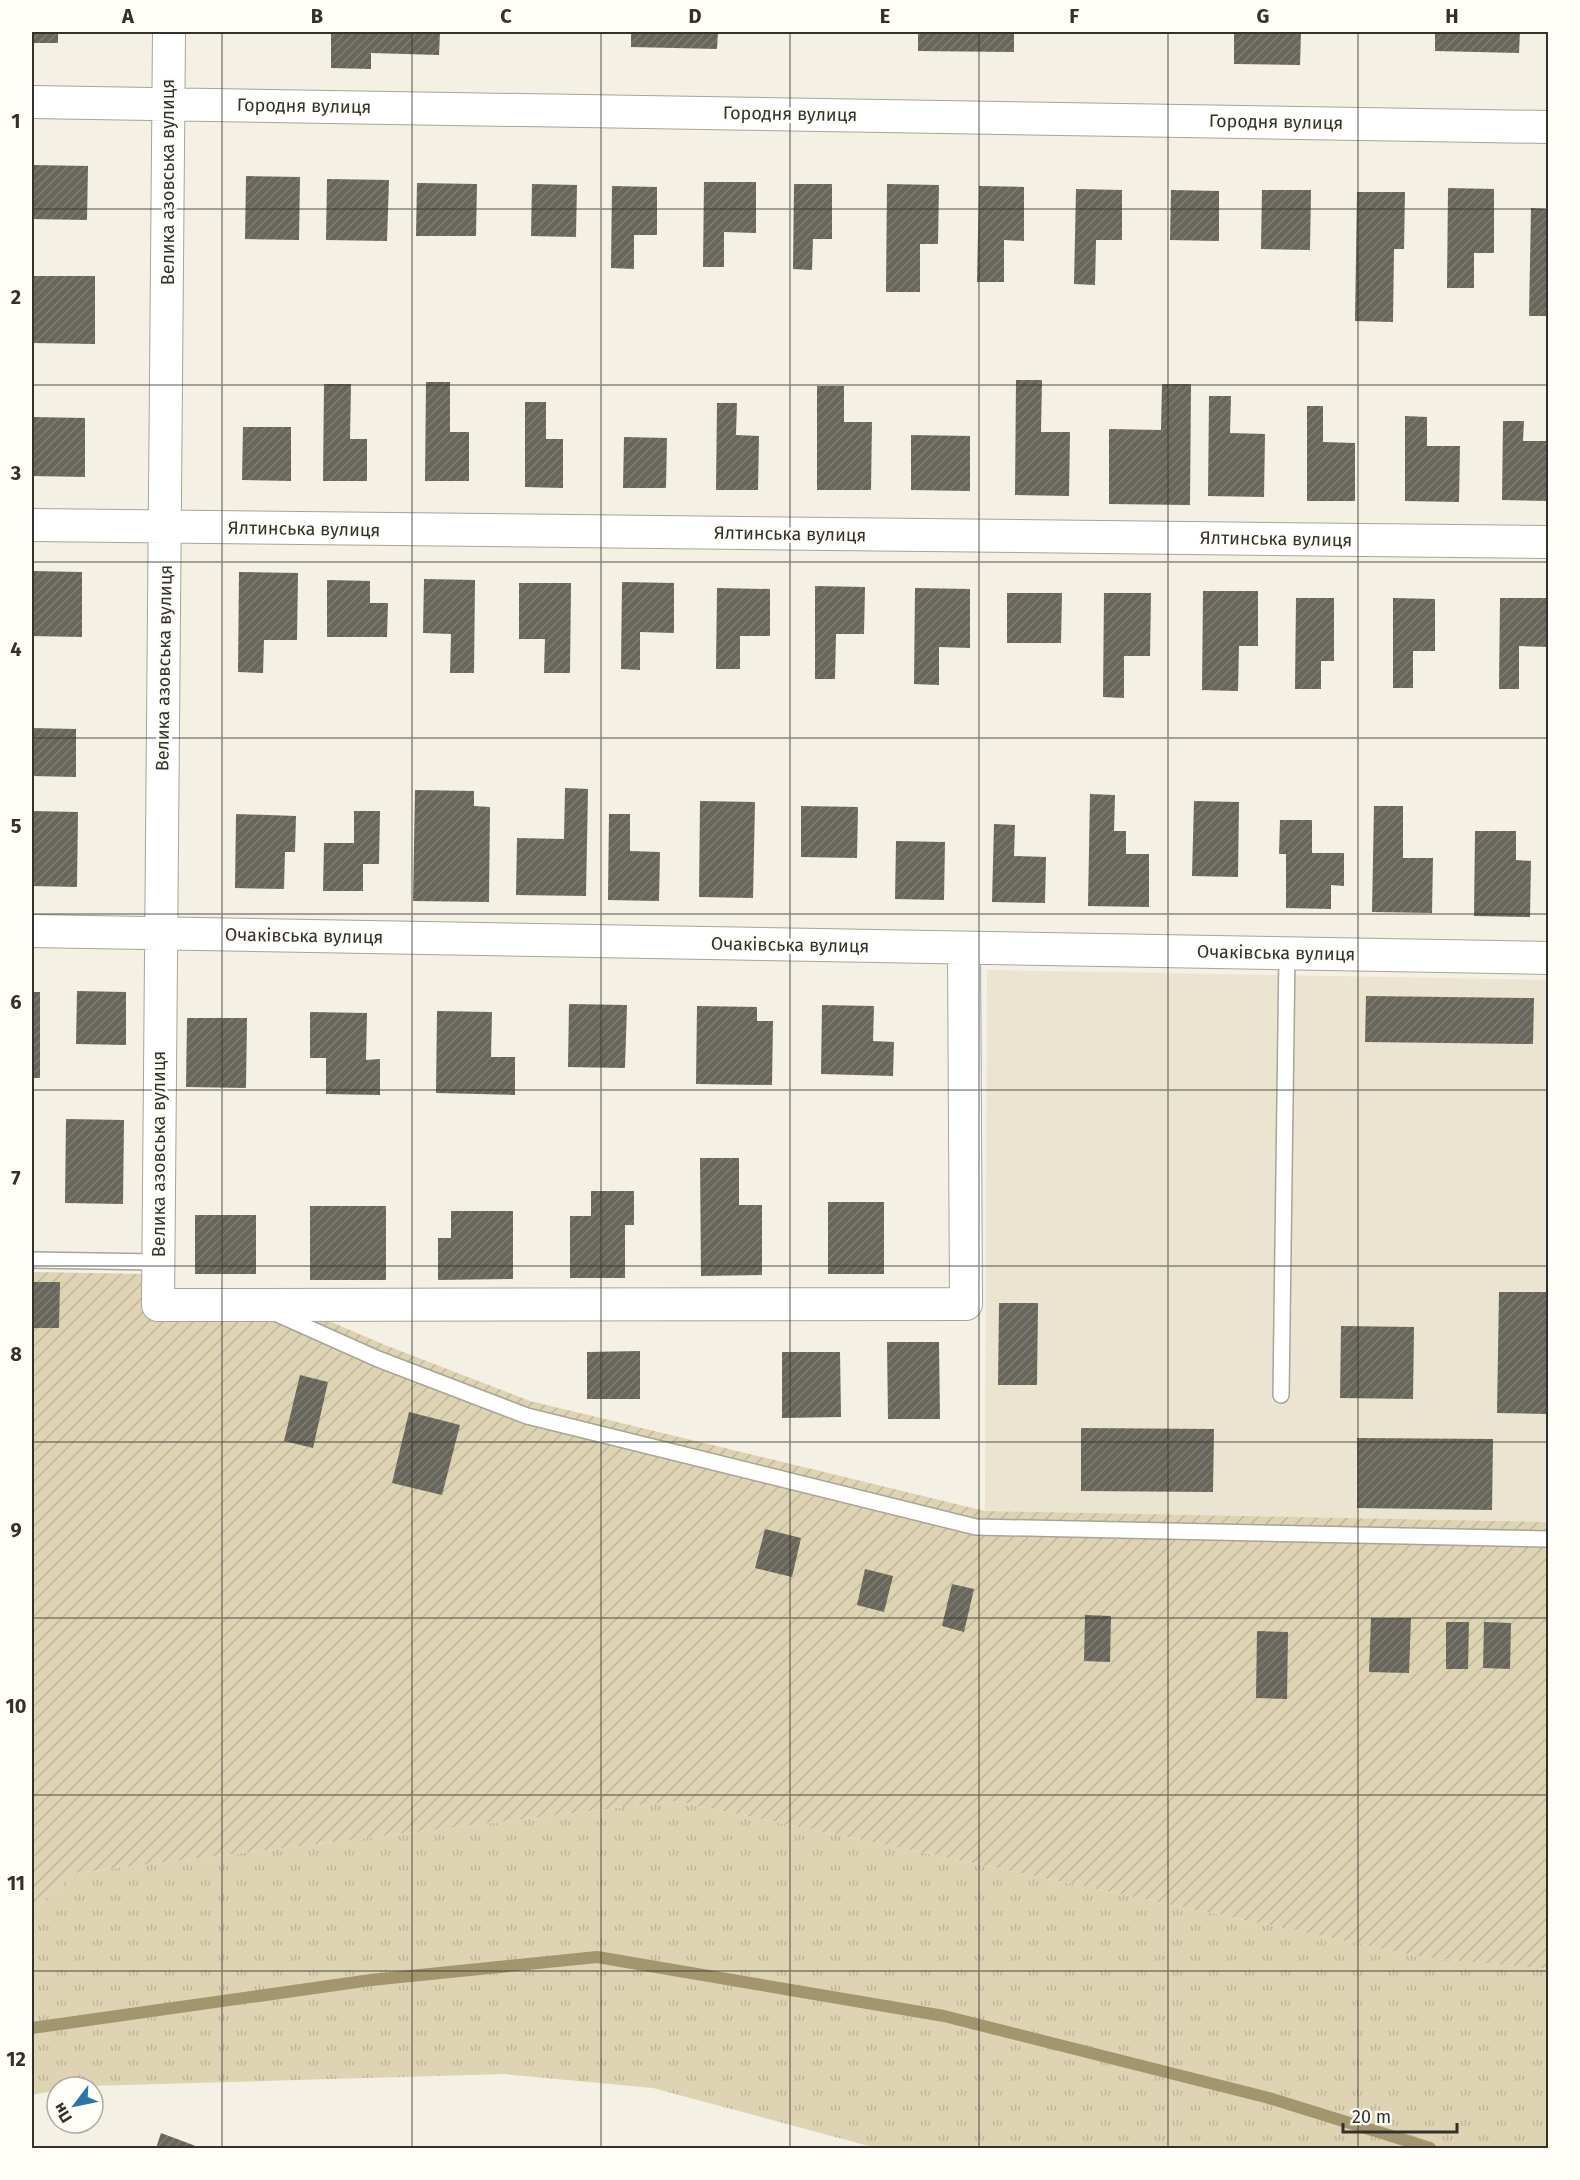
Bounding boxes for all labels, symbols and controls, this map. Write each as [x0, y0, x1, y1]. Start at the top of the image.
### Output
text: A [121, 4, 135, 28]
text: B [311, 4, 323, 28]
text: C [500, 4, 512, 28]
text: D [688, 4, 702, 28]
text: E [880, 4, 890, 28]
text: F [1069, 4, 1079, 28]
text: G [1257, 4, 1269, 28]
text: H [1445, 4, 1459, 28]
street label: Велика азовська вулиця [157, 79, 179, 285]
street label: Городня вулиця [237, 94, 371, 118]
street label: Городня вулиця [723, 102, 857, 126]
text: 1 [11, 109, 21, 133]
street label: Городня вулиця [1209, 110, 1343, 134]
text: 2 [11, 285, 21, 309]
text: 3 [10, 461, 21, 485]
street label: Ялтинська вулиця [228, 517, 380, 541]
street label: Ялтинська вулиця [714, 522, 866, 546]
street label: Ялтинська вулиця [1200, 527, 1352, 551]
street label: Велика азовська вулиця [151, 565, 177, 771]
text: 4 [10, 637, 22, 661]
text: 5 [11, 814, 22, 838]
street label: Очаківська вулиця [225, 924, 383, 948]
street label: Очаківська вулиця [711, 933, 869, 957]
street label: Очаківська вулиця [1197, 941, 1355, 965]
text: 6 [10, 990, 22, 1014]
street label: Велика азовська вулиця [148, 1051, 170, 1257]
text: 7 [11, 1166, 21, 1190]
text: 8 [10, 1342, 22, 1366]
text: 9 [10, 1518, 22, 1542]
text: 10 [6, 1694, 26, 1718]
text: 11 [7, 1871, 25, 1895]
text: 12 [6, 2047, 26, 2071]
north arrow [45, 2075, 105, 2135]
scale bar [1343, 2096, 1457, 2134]
text: Пн [49, 2099, 76, 2126]
text: 20 m [1352, 2106, 1391, 2128]

